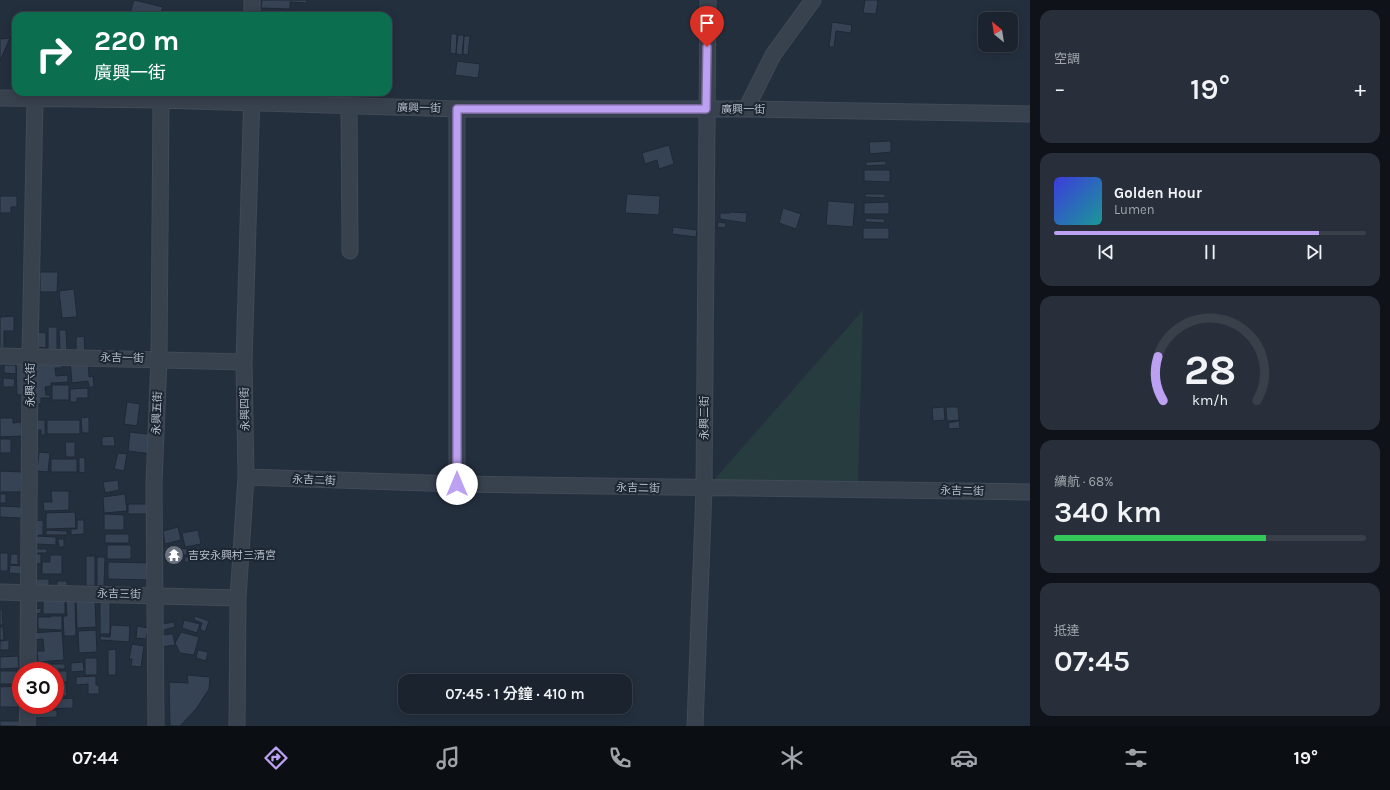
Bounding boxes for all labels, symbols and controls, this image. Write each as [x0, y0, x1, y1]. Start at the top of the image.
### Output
pin [690, 6, 724, 47]
icon: arrive [696, 12, 718, 34]
north arrow [978, 12, 1018, 52]
map controls [978, 12, 1018, 52]
text: 220 m [94, 24, 179, 57]
icon: right [28, 28, 80, 80]
text: 空調 [1054, 51, 1080, 66]
text: 廣興一街 [94, 62, 166, 84]
text: 19° [1190, 71, 1230, 107]
text: − [1054, 76, 1066, 102]
text: + [1354, 76, 1366, 102]
street label: 廣興一街 [397, 101, 441, 115]
street label: 廣興一街 [721, 103, 765, 116]
text: Golden Hour [1114, 184, 1202, 202]
text: Lumen [1114, 202, 1155, 217]
icon: previous [1095, 241, 1117, 263]
icon: pause [1199, 241, 1221, 263]
icon: next [1303, 241, 1325, 263]
text: 28 [1184, 346, 1236, 394]
street label: 永吉一街 [100, 351, 144, 365]
street label: 永興六街 [24, 363, 37, 407]
street label: 永興四街 [238, 387, 252, 431]
street label: 永興五街 [150, 391, 164, 435]
text: km/h [1192, 392, 1228, 409]
street label: 永興二街 [698, 396, 711, 440]
position arrow [436, 463, 478, 505]
street label: 永吉二街 [292, 473, 336, 487]
text: 續航 · 68% [1054, 474, 1113, 489]
street label: 永吉二街 [616, 481, 660, 495]
street label: 永吉二街 [940, 484, 984, 498]
text: 340 km [1054, 494, 1162, 530]
temple icon: 吉安永興村三清宮 [163, 544, 185, 566]
place label: 吉安永興村三清宮 [188, 549, 276, 562]
street label: 永吉三街 [97, 587, 141, 601]
text: 抵達 [1054, 623, 1080, 638]
text: 07:45 [1054, 643, 1130, 679]
speed limit sign: 30 [12, 662, 64, 714]
text: 07:45 · 1 分鐘 · 410 m [445, 685, 585, 703]
icon: directions [262, 744, 290, 772]
icon: music [434, 744, 462, 772]
icon: phone [606, 744, 634, 772]
icon: climate [778, 744, 806, 772]
icon: car [950, 744, 978, 772]
icon: filters [1122, 744, 1150, 772]
text: 07:44 [72, 747, 119, 769]
text: 19° [1294, 747, 1318, 769]

